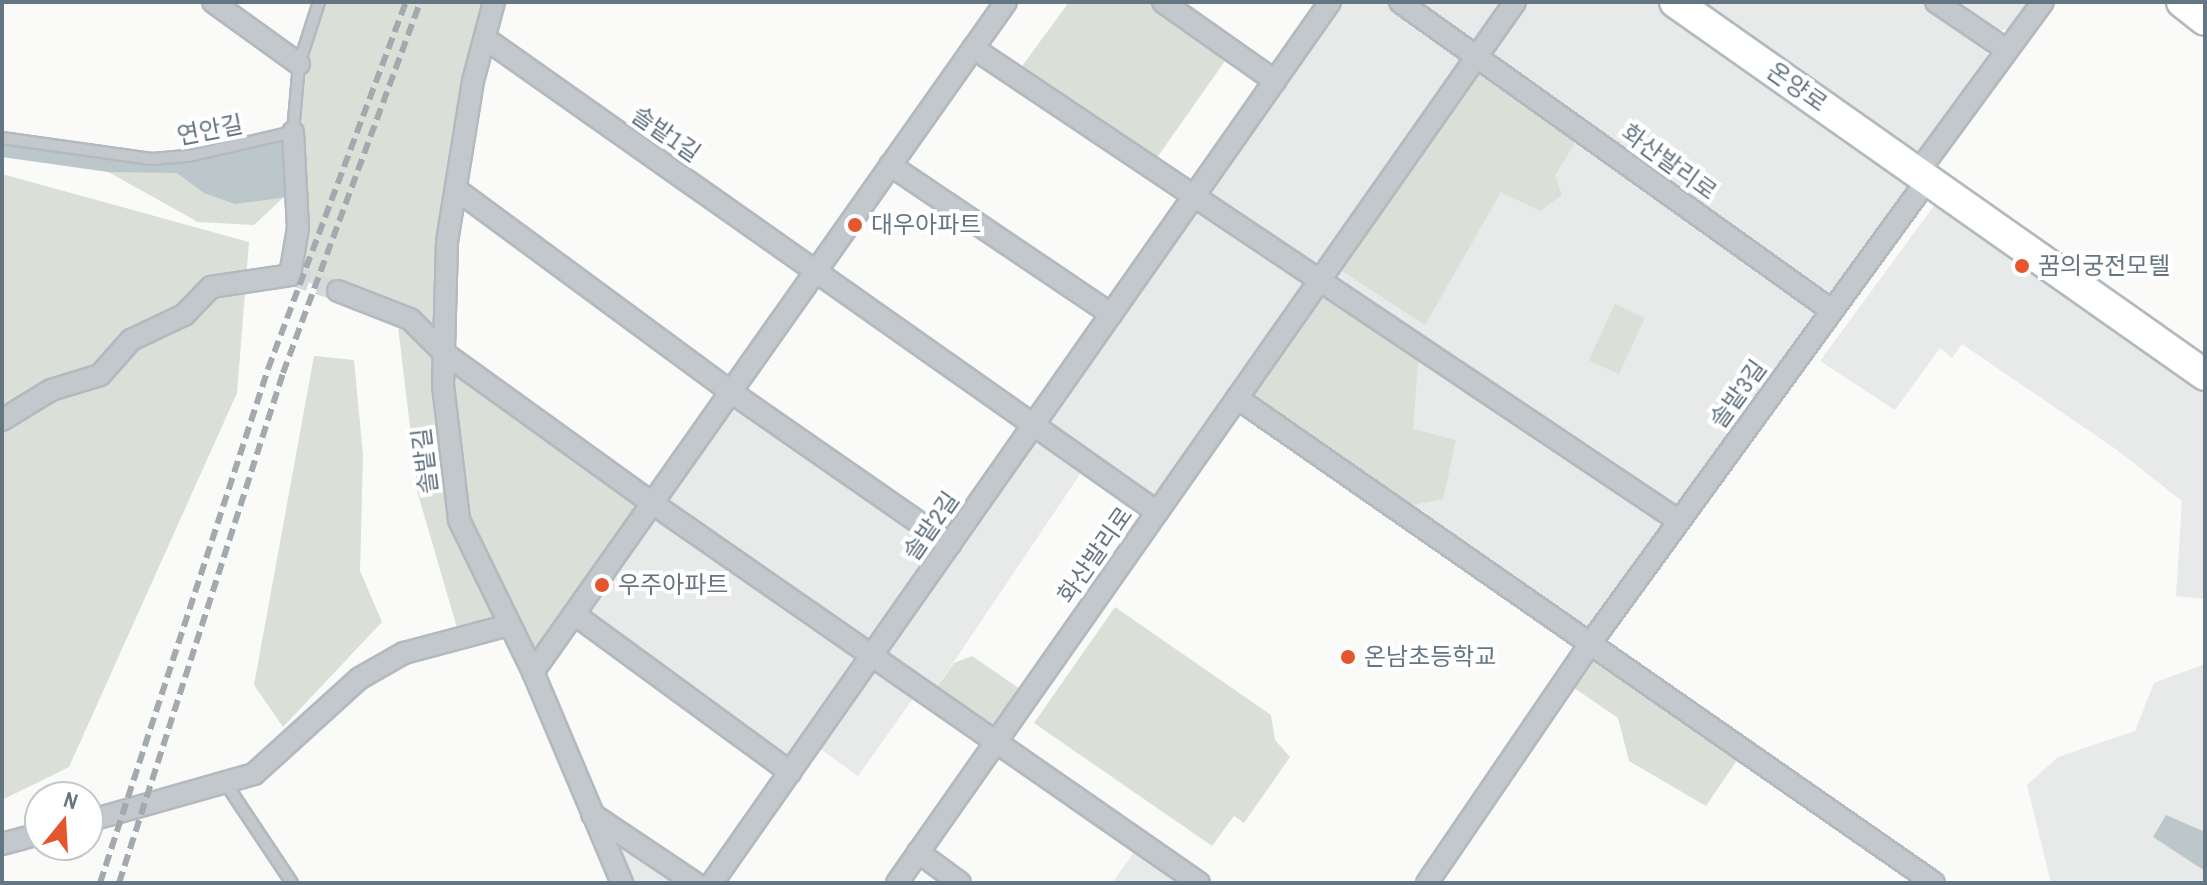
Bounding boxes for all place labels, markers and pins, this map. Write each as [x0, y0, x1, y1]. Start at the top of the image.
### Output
place label: 대우아파트 [871, 211, 981, 239]
marker: 대우아파트 [846, 216, 864, 234]
place label: 꿈의궁전모텔 [2038, 252, 2170, 280]
marker: 꿈의궁전모텔 [2013, 257, 2031, 275]
place label: 우주아파트 [618, 571, 728, 599]
marker: 우주아파트 [593, 576, 611, 594]
place label: 온남초등학교 [1364, 643, 1496, 671]
marker: 온남초등학교 [1339, 648, 1357, 666]

